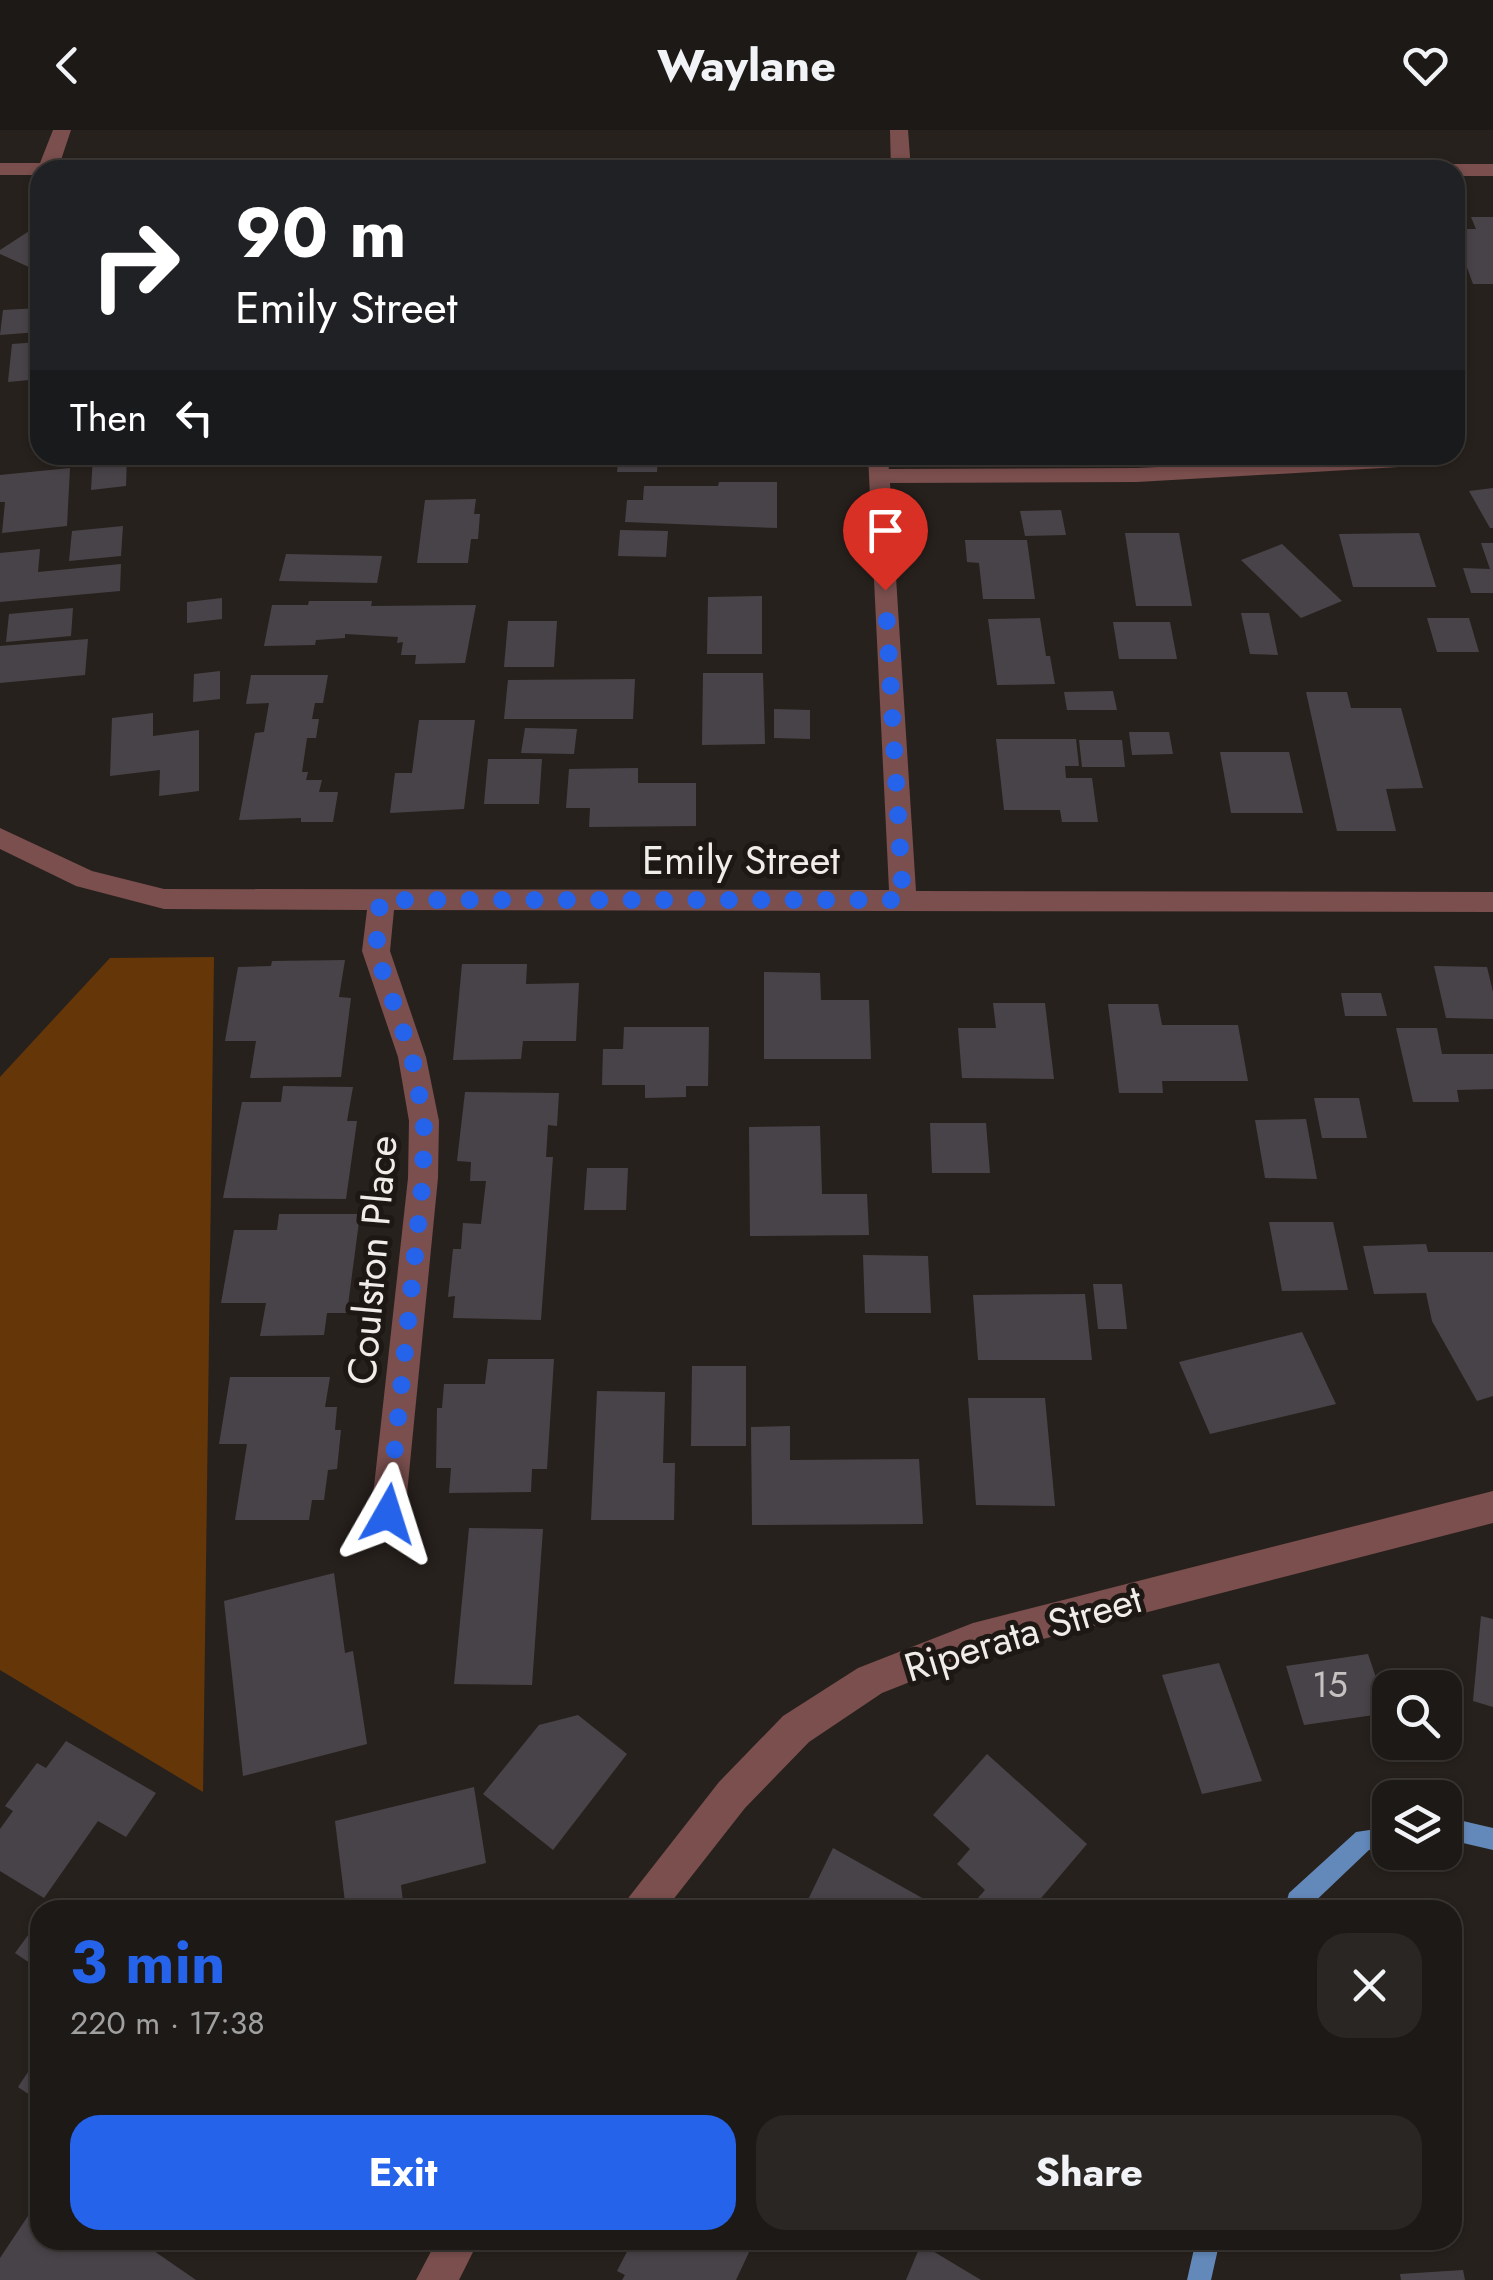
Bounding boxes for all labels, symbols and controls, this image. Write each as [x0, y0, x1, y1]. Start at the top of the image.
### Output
text: Waylane [657, 33, 836, 98]
icon: back [40, 38, 95, 93]
icon: heart [1398, 38, 1453, 93]
text: 90 m [235, 182, 407, 283]
icon: right [70, 200, 200, 330]
text: Emily Street [235, 275, 458, 340]
text: Then [70, 390, 147, 445]
icon: left [167, 390, 222, 445]
pin [843, 488, 928, 591]
icon: arrive [858, 503, 913, 558]
street label: Emily Street [642, 831, 840, 889]
street label: Coulston Place [332, 1133, 412, 1387]
position arrow [336, 1462, 440, 1566]
street label: Riperata Street [897, 1569, 1149, 1697]
house number: 15 [1312, 1660, 1348, 1710]
map controls [1372, 1670, 1462, 1870]
button: search [1372, 1670, 1462, 1760]
button: layers [1372, 1780, 1462, 1870]
text: 3 min [70, 1919, 226, 2006]
button: close [1317, 1933, 1422, 2038]
text: 220 m · 17:38 [70, 2000, 265, 2046]
button: Exit [70, 2115, 736, 2230]
button: Share [756, 2115, 1422, 2230]

